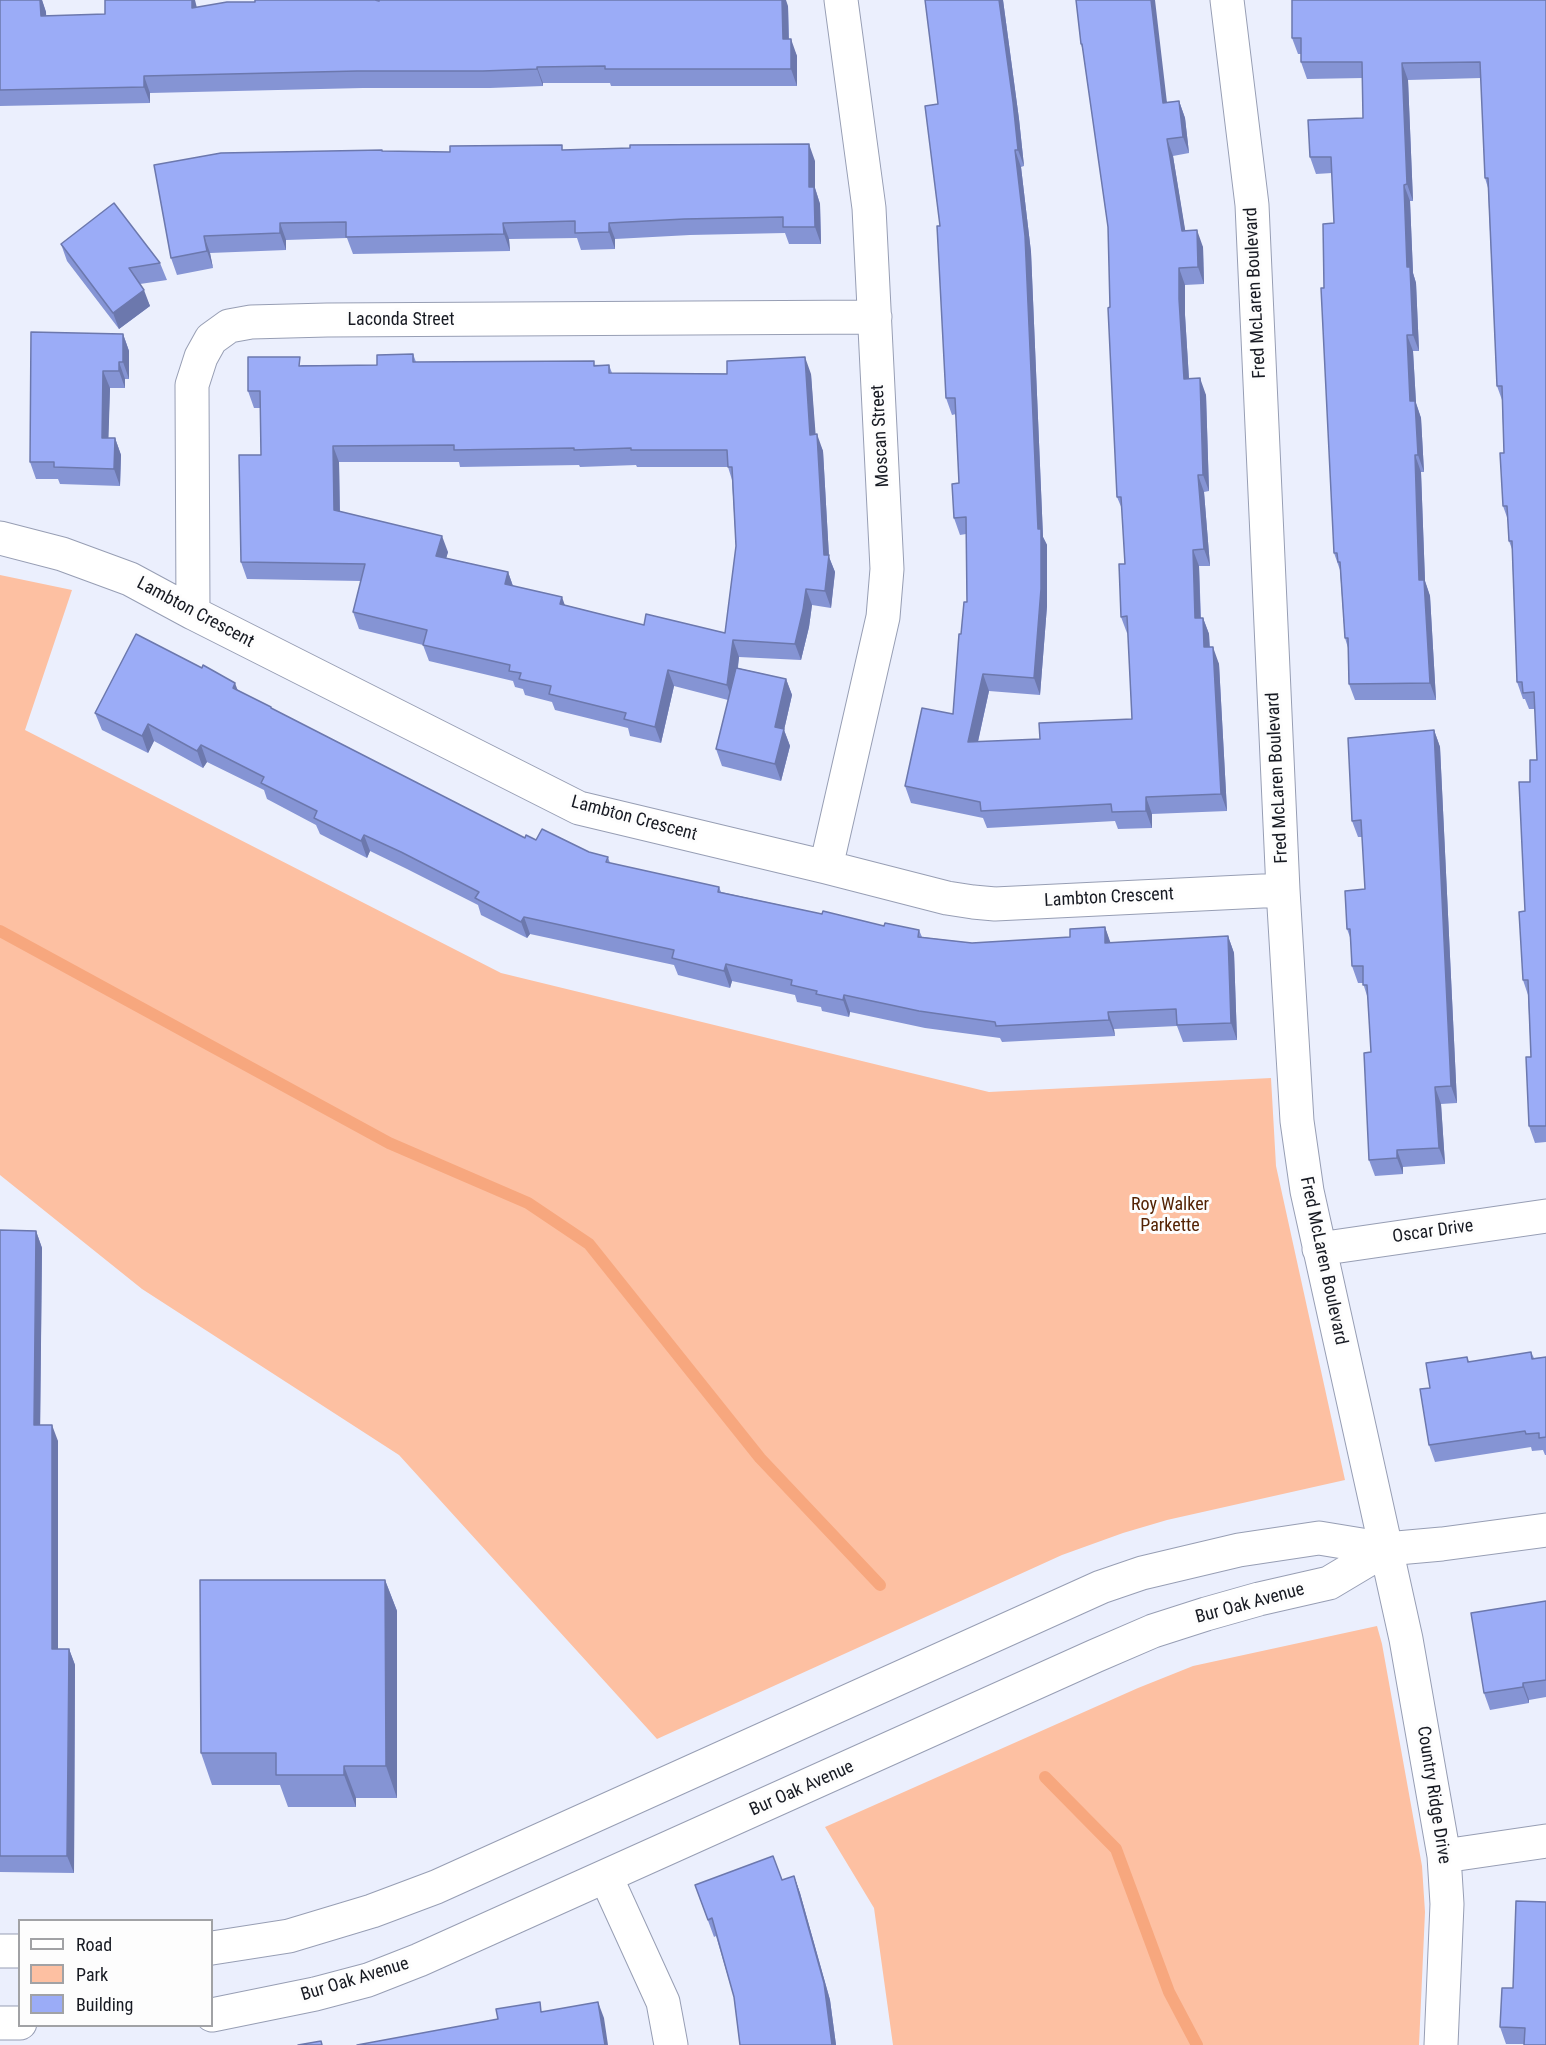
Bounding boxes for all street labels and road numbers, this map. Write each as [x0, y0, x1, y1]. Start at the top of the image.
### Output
street label: Fred McLaren Boulevard [1241, 207, 1271, 379]
street label: Laconda Street [347, 309, 455, 331]
street label: Moscan Street [868, 384, 894, 488]
street label: Lambton Crescent [133, 573, 257, 653]
street label: Fred McLaren Boulevard [1263, 692, 1293, 864]
street label: Lambton Crescent [569, 792, 699, 846]
street label: Lambton Crescent [1044, 884, 1174, 912]
street label: Fred McLaren Boulevard [1295, 1175, 1351, 1347]
street label: Oscar Drive [1391, 1216, 1475, 1248]
street label: Bur Oak Avenue [1193, 1579, 1307, 1629]
street label: Country Ridge Drive [1411, 1725, 1455, 1865]
street label: Bur Oak Avenue [747, 1756, 857, 1822]
street label: Bur Oak Avenue [298, 1953, 412, 2007]

